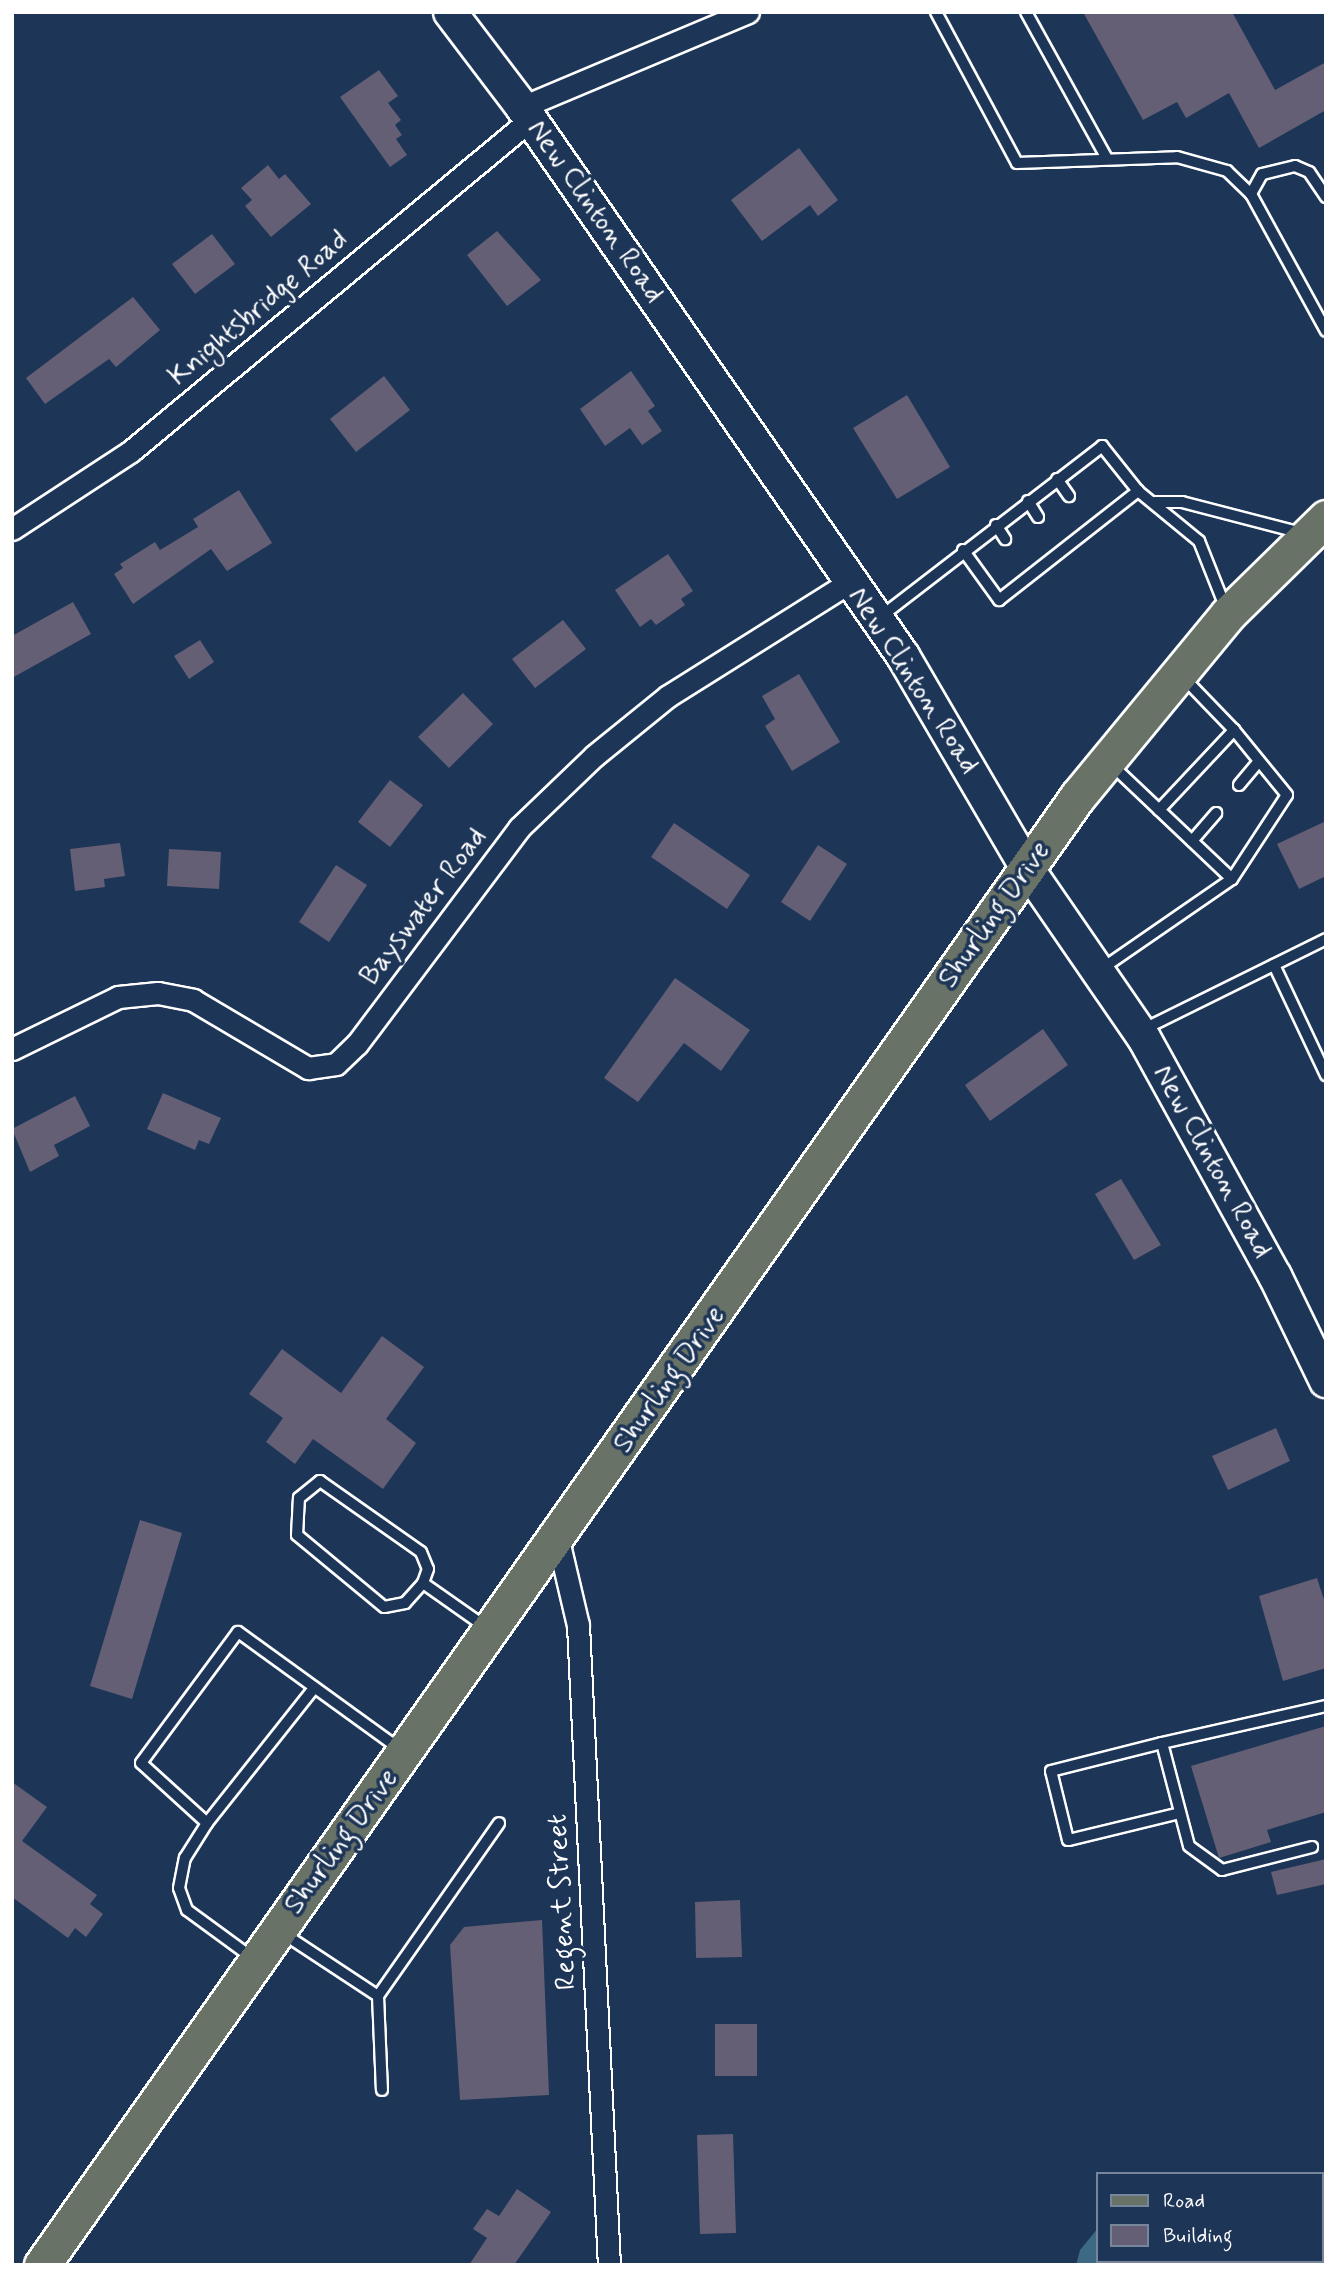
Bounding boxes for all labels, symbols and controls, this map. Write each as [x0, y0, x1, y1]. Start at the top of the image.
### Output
street label: New Clinton Road [520, 114, 670, 310]
street label: Knightsbridge Road [162, 224, 356, 394]
street label: New Clinton Road [840, 582, 986, 780]
street label: Bayswater Road [354, 821, 494, 993]
street label: Shurling Drive [933, 836, 1057, 994]
street label: New Clinton Road [1145, 1060, 1279, 1264]
street label: Shurling Drive [608, 1301, 732, 1459]
street label: Shurling Drive [279, 1764, 405, 1920]
street label: Regent Street [541, 1811, 585, 1993]
legend [1096, 2172, 1324, 2263]
text: Road [1163, 2187, 1205, 2215]
text: Building [1163, 2222, 1233, 2250]

